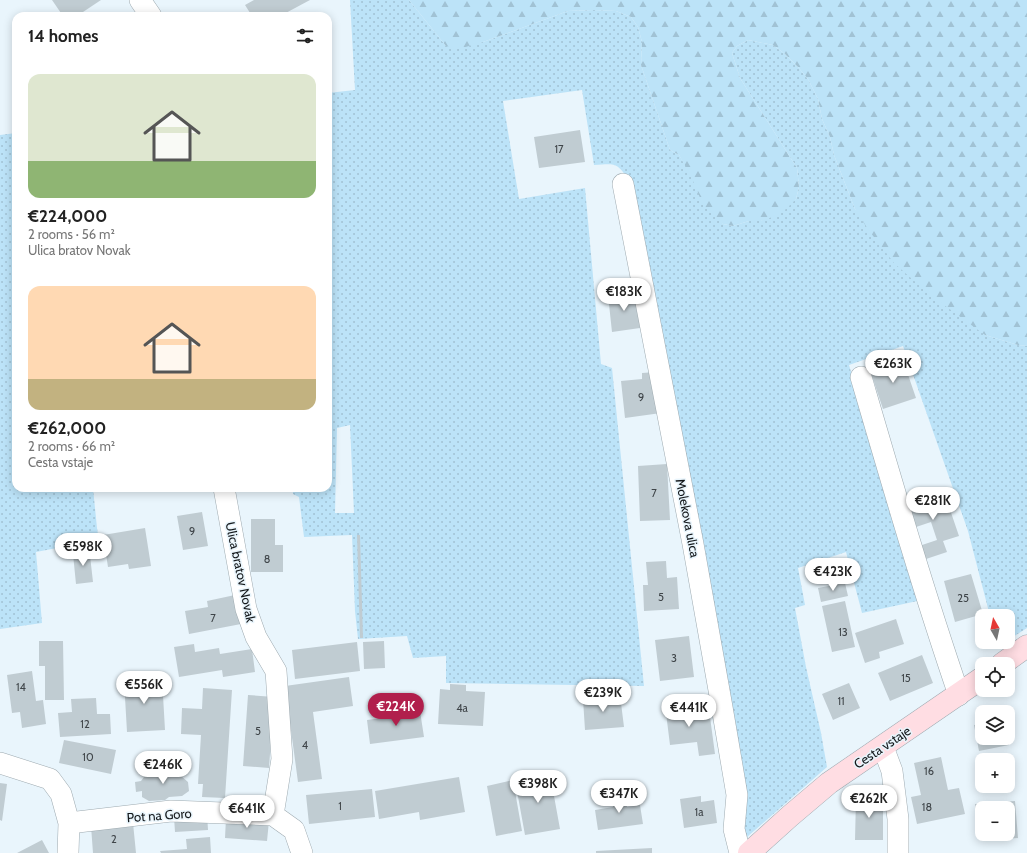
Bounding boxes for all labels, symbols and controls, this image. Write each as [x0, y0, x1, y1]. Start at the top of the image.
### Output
icon: filters [294, 25, 316, 47]
text: 14 homes [28, 26, 98, 46]
icon: home [136, 100, 208, 172]
house number: 17 [554, 142, 564, 156]
text: €224,000 [28, 206, 107, 226]
text: 2 rooms · 56 m² [28, 226, 115, 242]
text: Ulica bratov Novak [28, 242, 131, 258]
pin: €183K [596, 278, 652, 312]
text: €183K [606, 283, 642, 299]
icon: home [136, 312, 208, 384]
pin: €263K [865, 350, 921, 384]
text: €263K [874, 355, 912, 371]
house number: 9 [638, 390, 644, 404]
text: €262,000 [28, 418, 106, 438]
text: 2 rooms · 66 m² [28, 438, 115, 454]
text: Cesta vstaje [28, 454, 93, 470]
street label: Molekova ulica [673, 477, 704, 560]
house number: 7 [651, 486, 657, 500]
pin: €281K [905, 487, 961, 521]
text: €281K [915, 492, 951, 508]
street label: Ulica bratov Novak [223, 520, 260, 624]
house number: 9 [189, 524, 195, 538]
pin: €598K [55, 533, 111, 567]
text: €598K [64, 538, 102, 554]
house number: 8 [264, 552, 270, 566]
pin: €423K [805, 558, 861, 592]
text: €423K [814, 563, 852, 579]
house number: 5 [658, 590, 664, 604]
house number: 25 [957, 591, 969, 605]
north arrow [975, 609, 1015, 649]
map controls [975, 609, 1015, 841]
house number: 7 [210, 611, 216, 625]
house number: 13 [838, 625, 848, 639]
house number: 3 [671, 651, 677, 665]
button: locate [975, 657, 1015, 697]
pin: €556K [116, 671, 172, 705]
house number: 15 [901, 671, 911, 685]
text: €556K [125, 676, 163, 692]
pin: €239K [575, 679, 631, 713]
house number: 14 [16, 680, 27, 694]
text: €239K [584, 684, 622, 700]
pin: €224K [368, 693, 424, 727]
pin: €441K [661, 694, 717, 728]
house number: 11 [837, 694, 845, 708]
text: €224K [377, 698, 415, 714]
text: €441K [670, 699, 708, 715]
house number: 4a [456, 701, 469, 715]
button: layers [975, 705, 1015, 745]
house number: 12 [80, 717, 90, 731]
street label: Cesta vstaje [851, 722, 914, 773]
house number: 5 [255, 724, 261, 738]
house number: 4 [302, 738, 309, 752]
house number: 10 [82, 750, 94, 764]
pin: €246K [135, 751, 191, 785]
button: + [975, 753, 1015, 793]
text: €246K [144, 756, 182, 772]
house number: 16 [924, 764, 934, 778]
pin: €398K [510, 770, 566, 804]
text: €398K [519, 775, 557, 791]
pin: €347K [591, 780, 647, 814]
text: €347K [600, 785, 638, 801]
pin: €262K [841, 785, 897, 819]
text: €262K [850, 790, 888, 806]
pin: €641K [219, 795, 275, 829]
house number: 1 [338, 799, 342, 813]
text: €641K [229, 800, 265, 816]
house number: 18 [922, 800, 932, 814]
button: − [975, 801, 1015, 841]
street label: Pot na Goro [126, 805, 192, 825]
house number: 1a [695, 805, 704, 819]
house number: 2 [111, 832, 117, 846]

